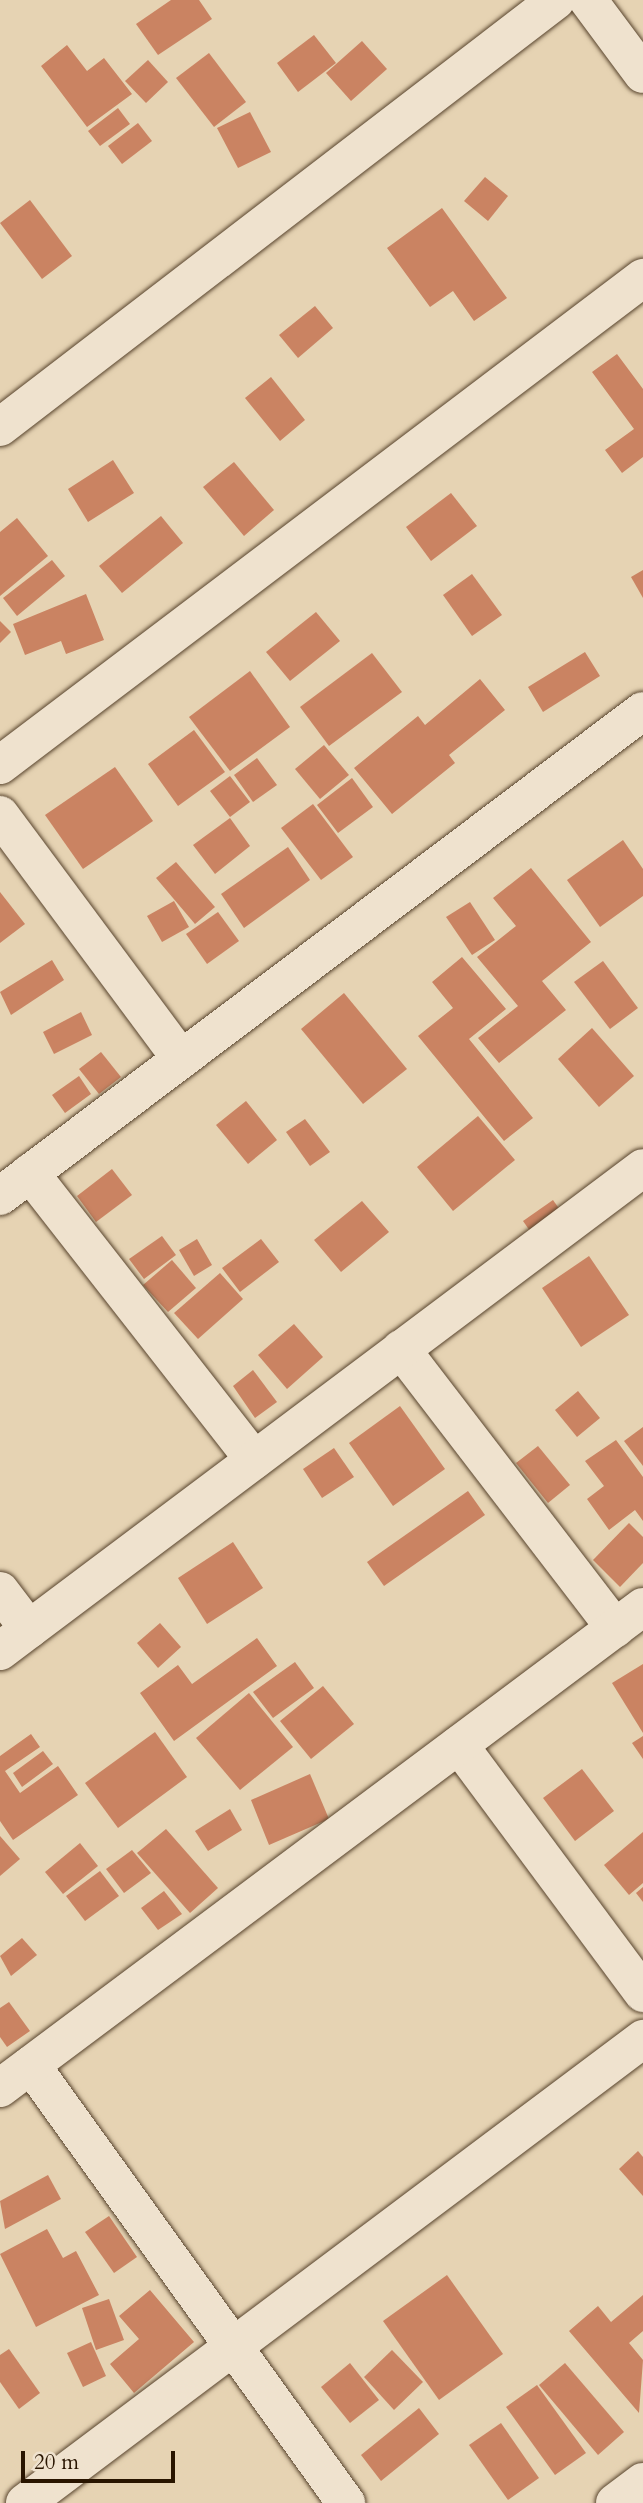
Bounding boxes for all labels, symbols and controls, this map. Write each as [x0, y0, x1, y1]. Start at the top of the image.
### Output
scale bar [24, 2436, 178, 2480]
text: 20 m [34, 2448, 79, 2477]

